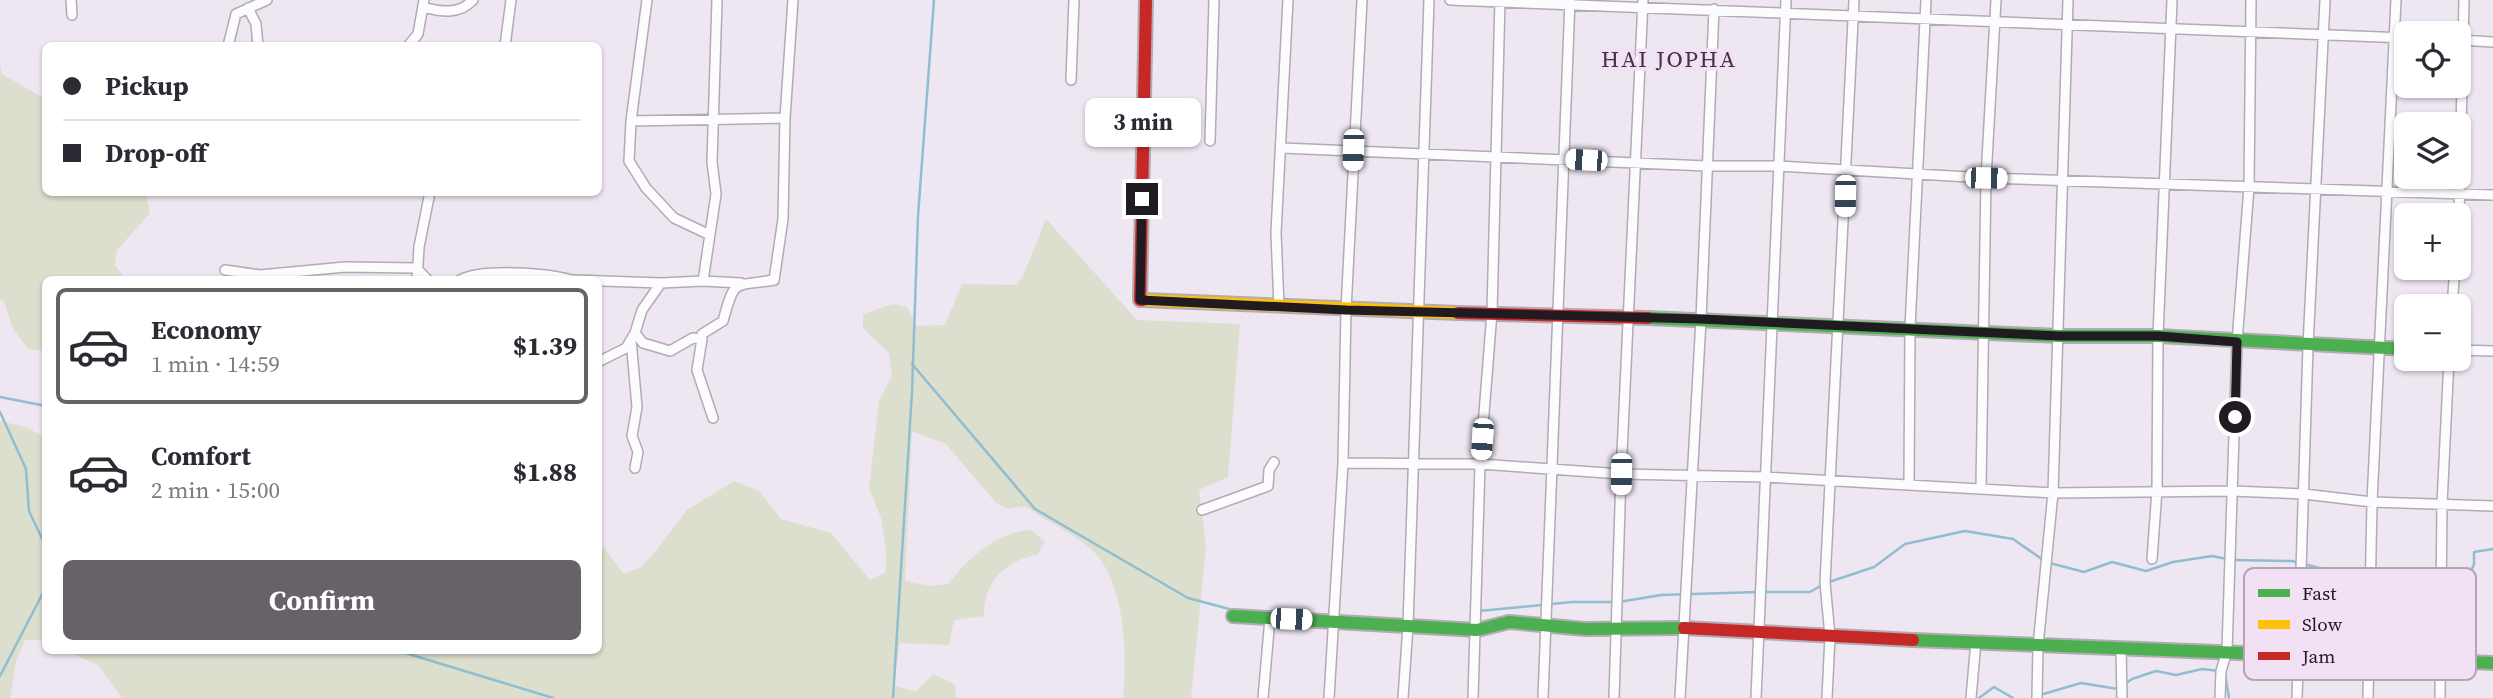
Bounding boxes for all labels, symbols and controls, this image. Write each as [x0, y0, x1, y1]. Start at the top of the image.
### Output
map controls [2394, 21, 2471, 371]
button: locate [2394, 21, 2471, 98]
district label: HAI JOPHA [1601, 43, 1737, 75]
text: Pickup [105, 68, 189, 104]
callout: 3 min [1084, 97, 1200, 146]
text: 3 min [1113, 106, 1173, 138]
button: layers [2394, 112, 2471, 189]
car [1342, 129, 1365, 171]
text: Drop-off [105, 135, 207, 171]
car [1565, 148, 1608, 172]
car [1965, 167, 2008, 189]
car [1835, 175, 1856, 217]
route end [1126, 183, 1158, 215]
button: + [2394, 203, 2471, 280]
button: − [2394, 294, 2471, 371]
text: Economy [151, 312, 262, 348]
icon: car [67, 315, 130, 378]
text: $1.39 [513, 328, 577, 364]
text: 1 min · 14:59 [151, 348, 280, 380]
route start [2219, 401, 2251, 433]
car [1471, 417, 1494, 461]
text: Comfort [151, 438, 251, 474]
icon: car [67, 441, 130, 504]
car [1611, 453, 1632, 495]
text: $1.88 [513, 454, 577, 490]
text: 2 min · 15:00 [151, 474, 280, 506]
button: Confirm [63, 560, 581, 640]
legend [2244, 568, 2476, 680]
text: Fast [2302, 580, 2337, 606]
car [1270, 608, 1313, 630]
text: Slow [2302, 611, 2343, 637]
text: Jam [2301, 643, 2335, 669]

